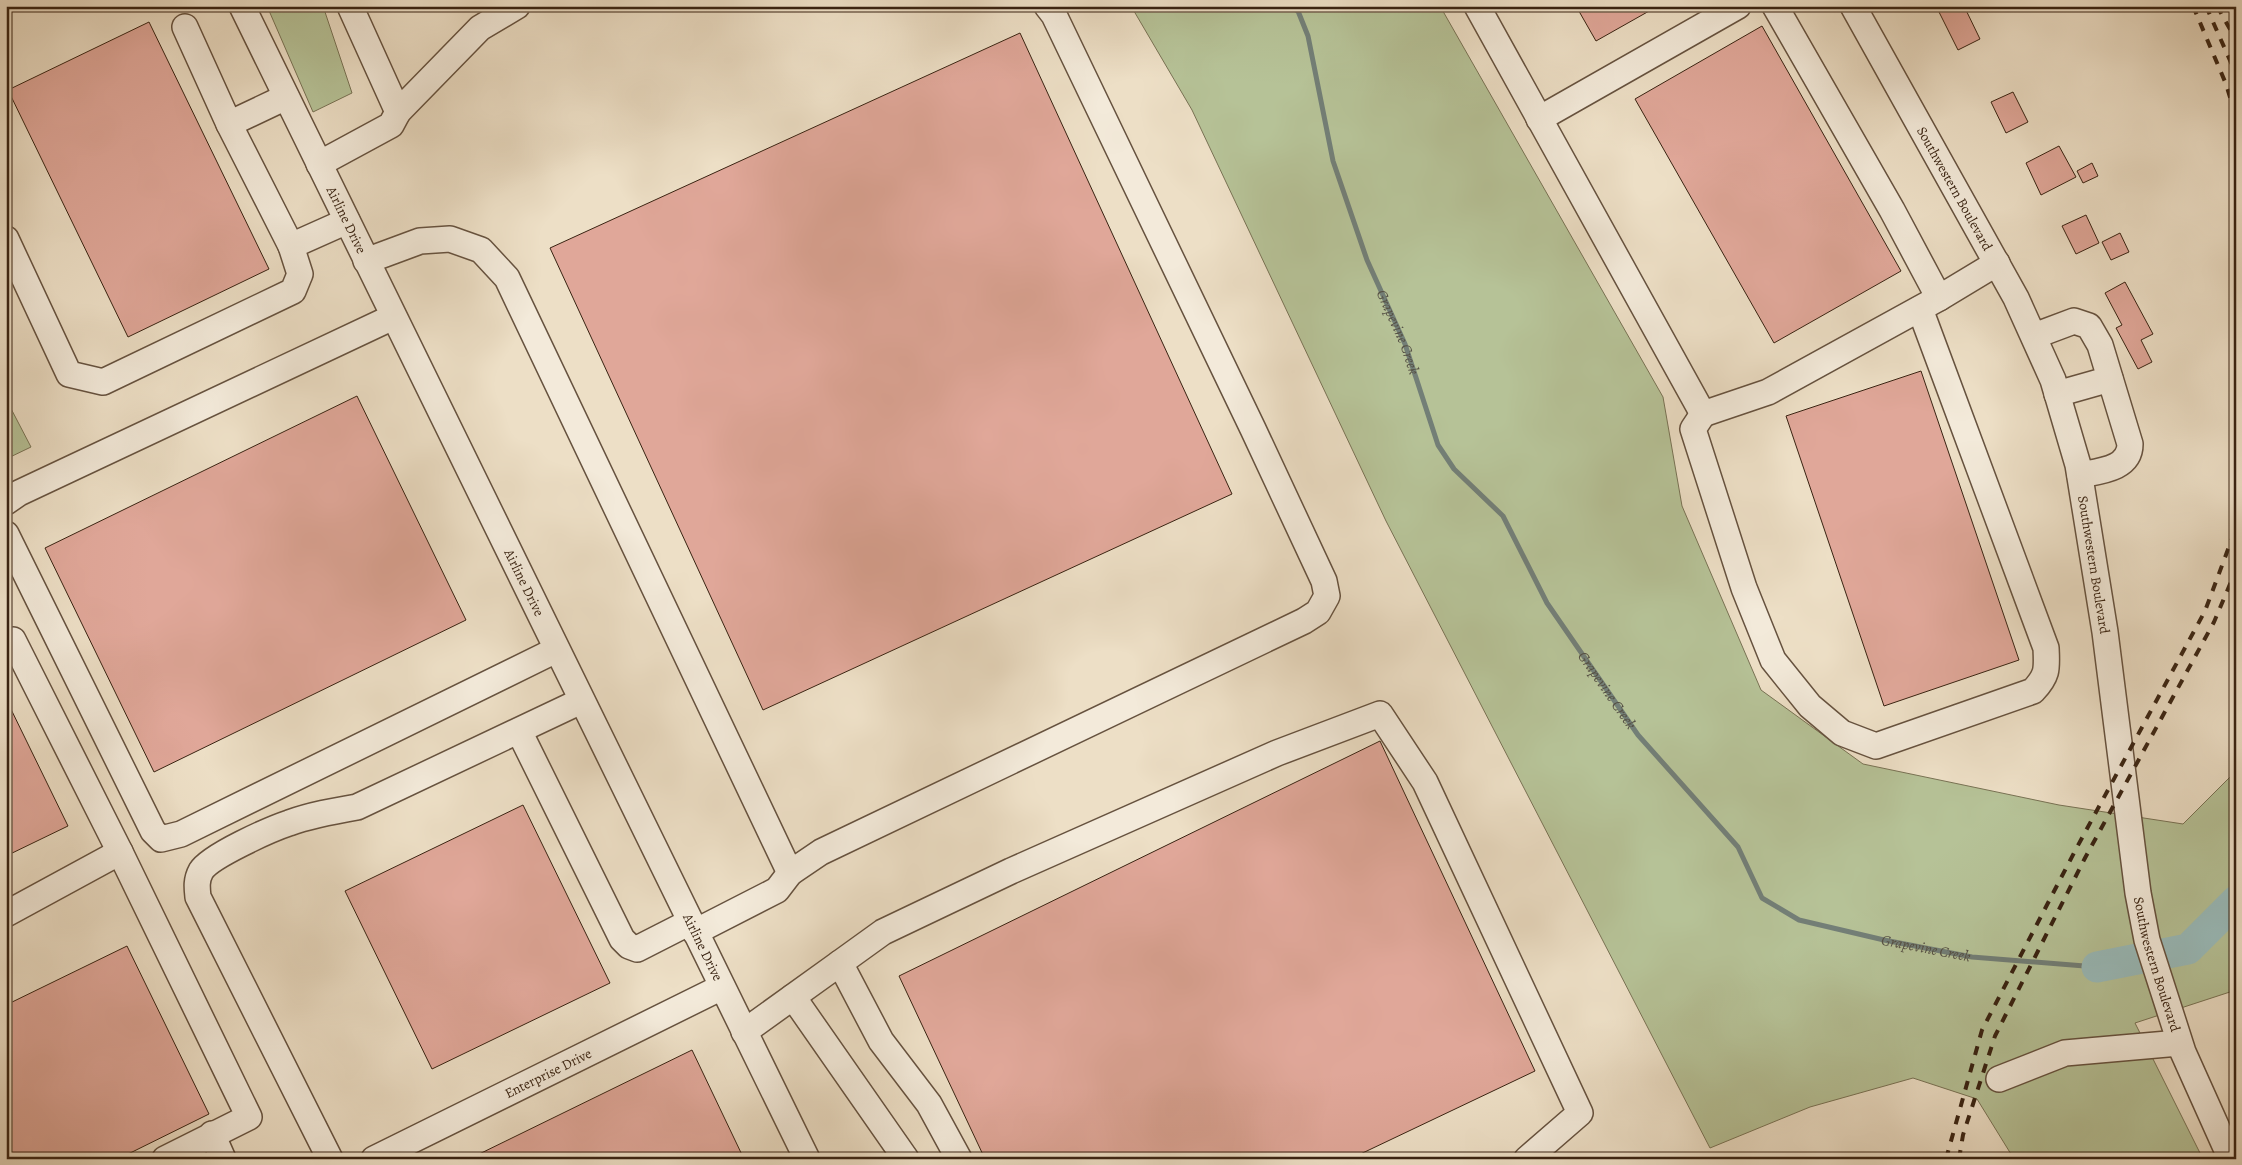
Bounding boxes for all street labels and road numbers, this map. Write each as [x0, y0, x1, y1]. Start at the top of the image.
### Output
street label: Southwestern Boulevard [1913, 123, 1997, 255]
street label: Airline Drive [322, 182, 371, 257]
street label: Southwestern Boulevard [2074, 494, 2115, 636]
street label: Airline Drive [500, 545, 549, 619]
street label: Southwestern Boulevard [2129, 895, 2185, 1035]
street label: Airline Drive [678, 909, 728, 984]
street label: Enterprise Drive [501, 1044, 595, 1103]

